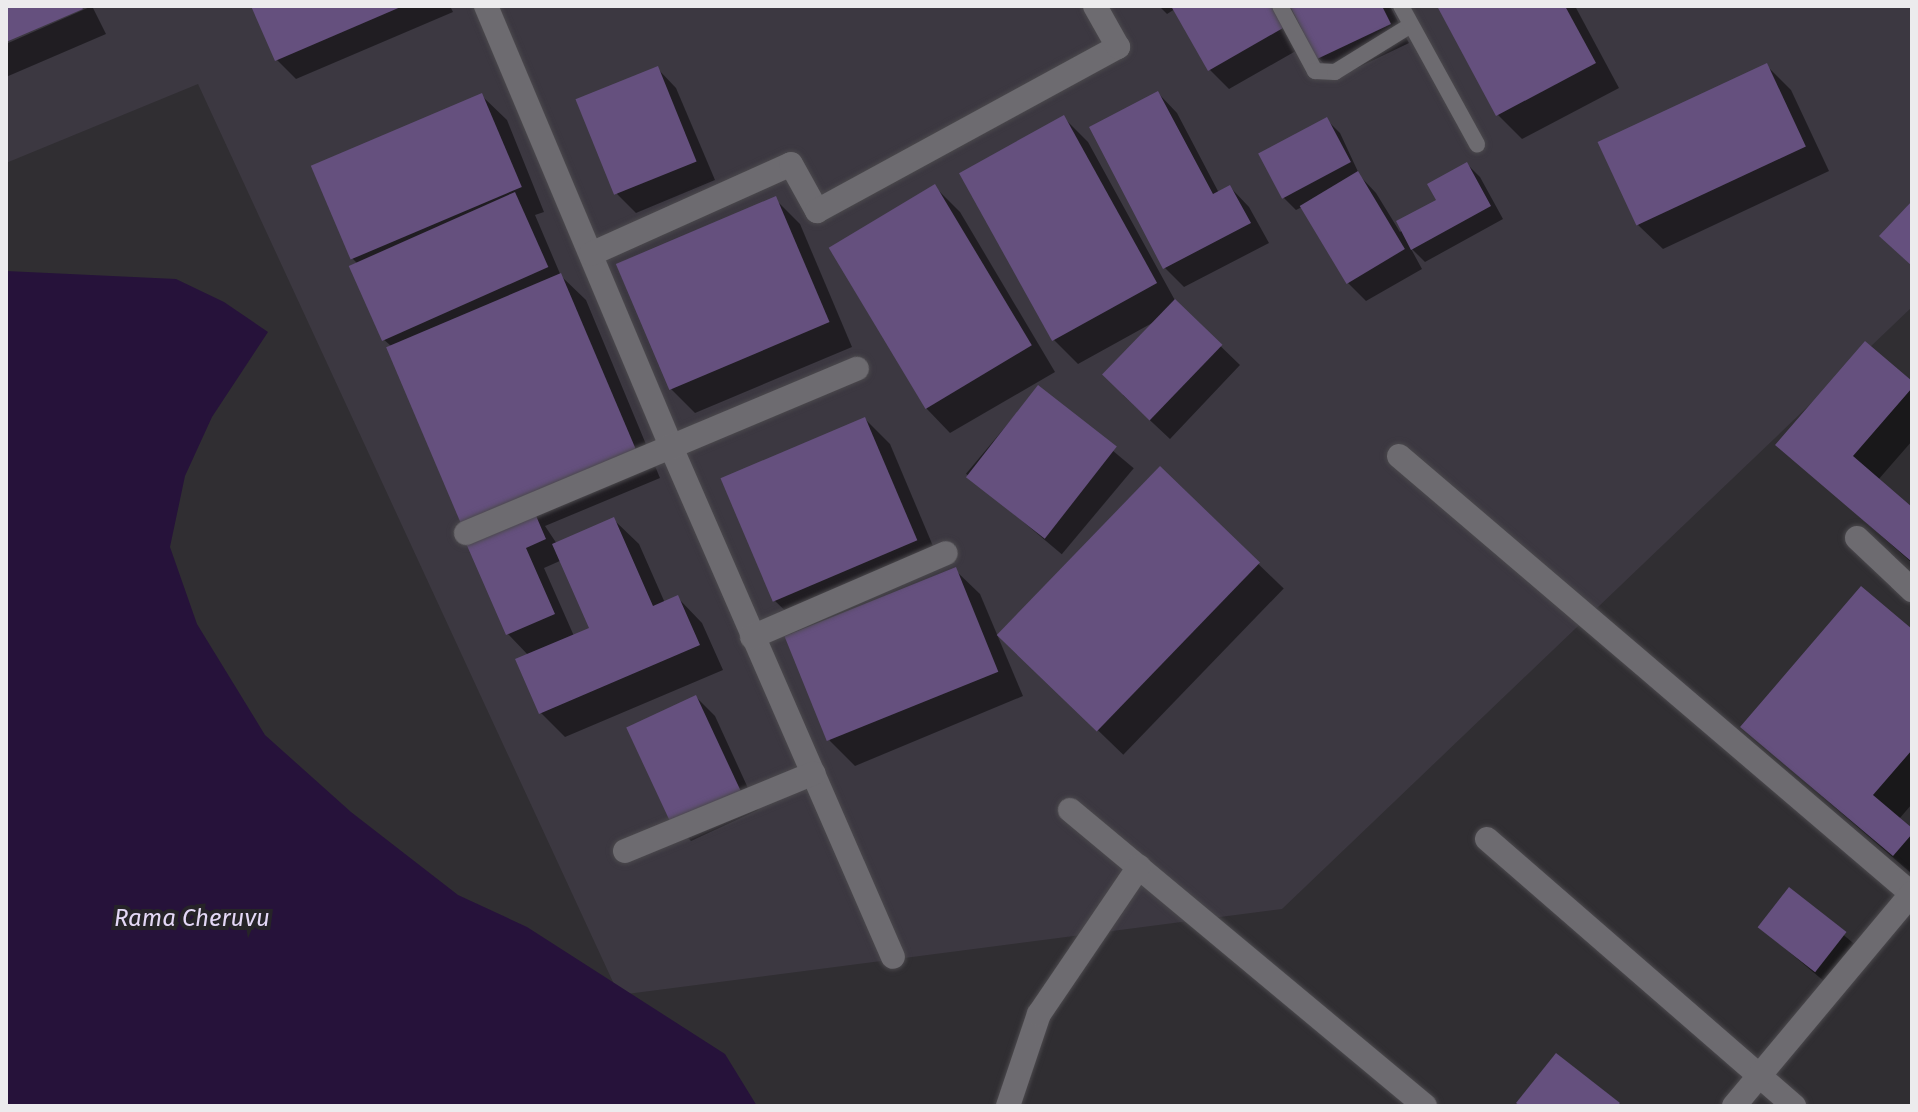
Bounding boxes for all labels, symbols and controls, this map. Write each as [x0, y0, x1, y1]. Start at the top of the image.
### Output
water label: Rama Cheruvu [114, 905, 270, 933]

